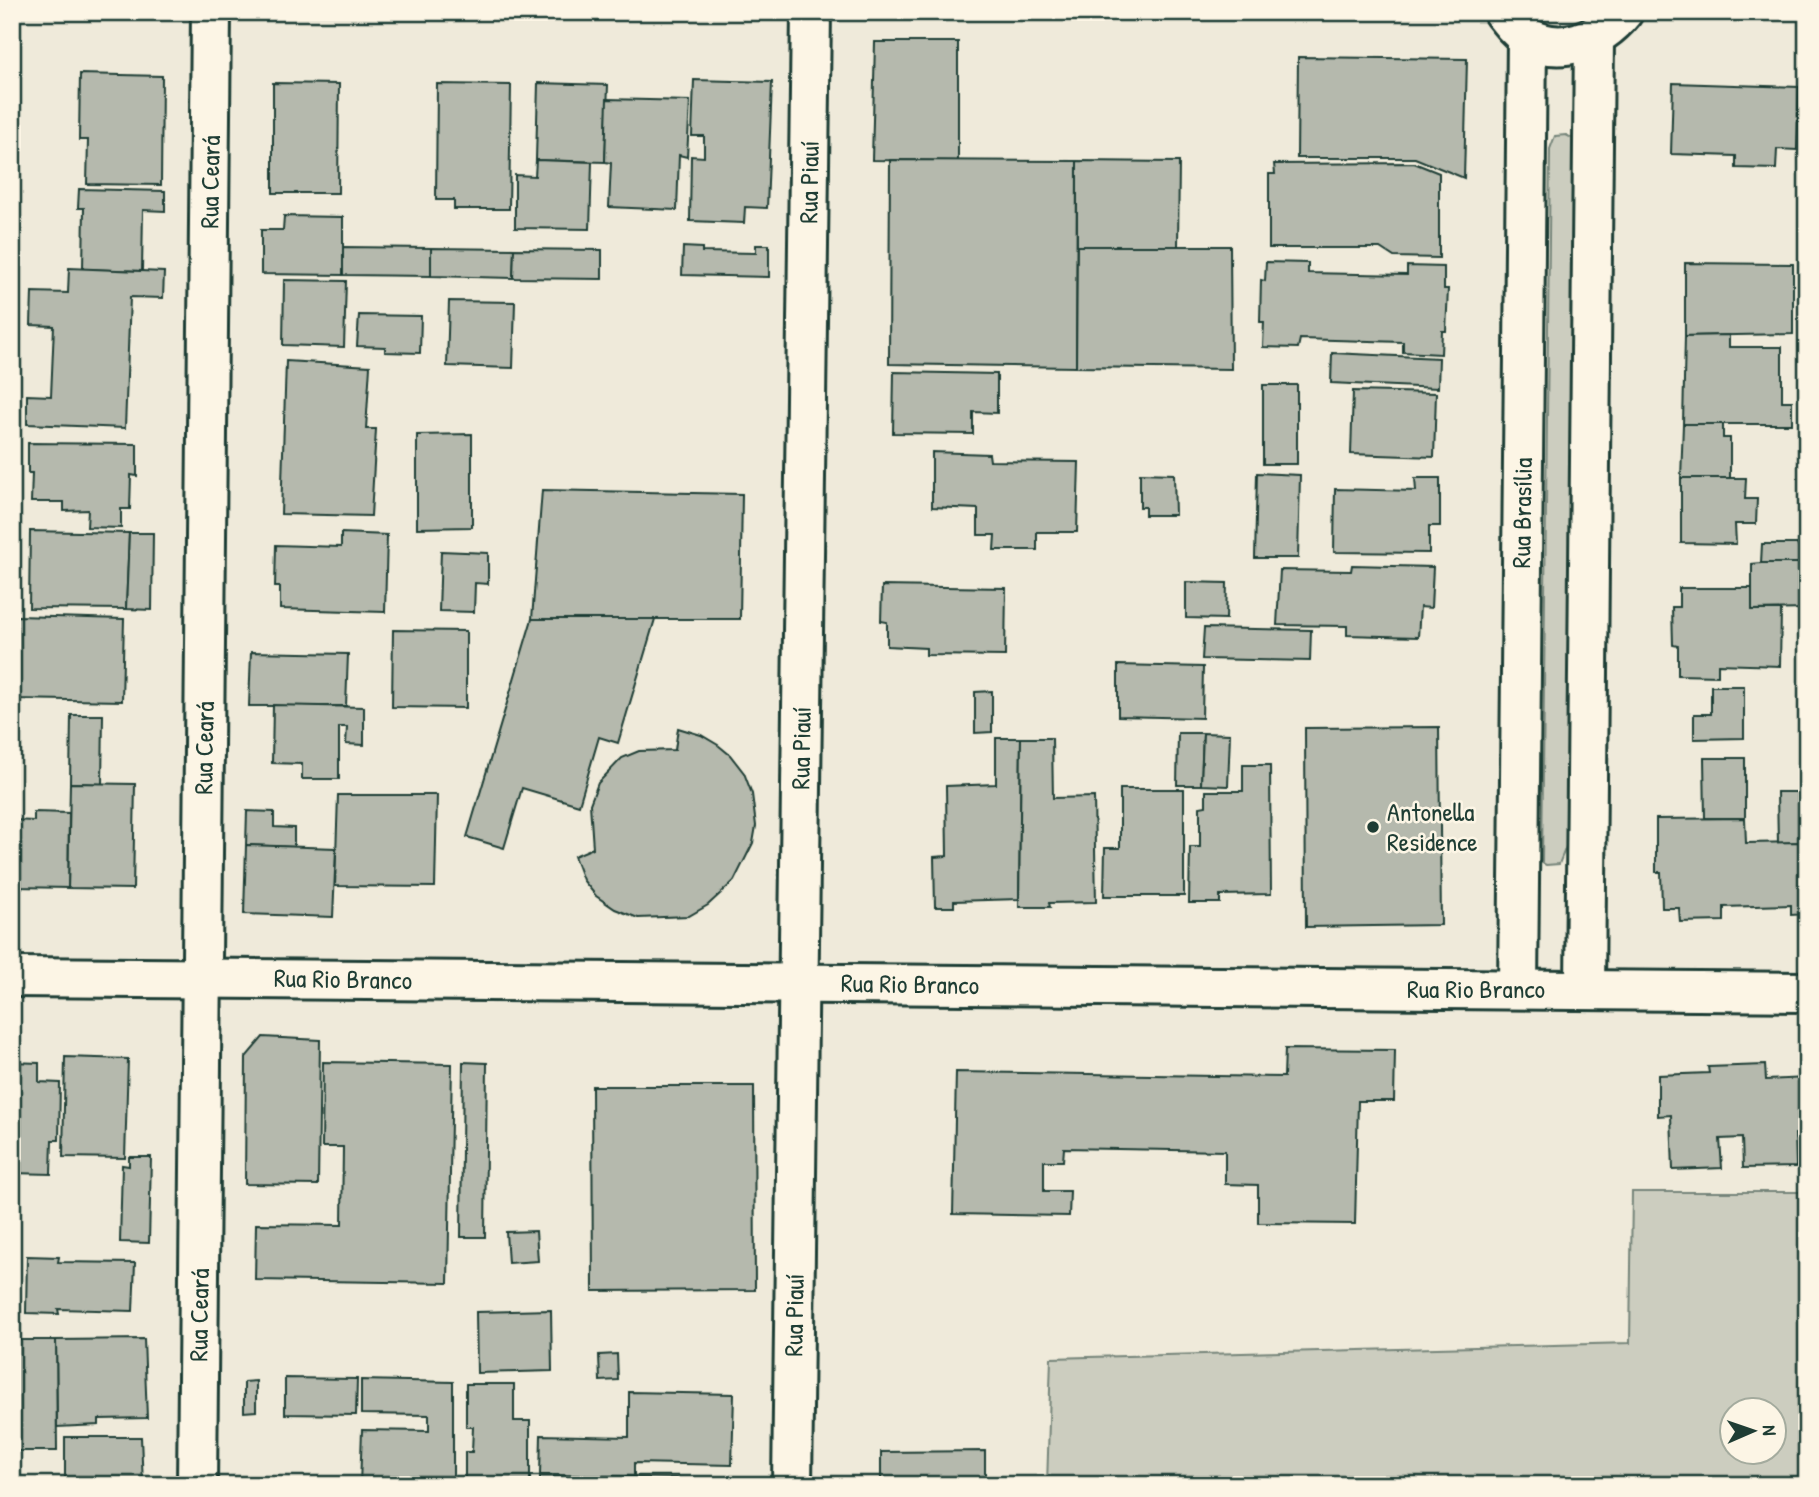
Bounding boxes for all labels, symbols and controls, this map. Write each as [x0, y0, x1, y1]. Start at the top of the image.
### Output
street label: Rua Ceará [191, 135, 228, 229]
street label: Rua Piauí [790, 140, 827, 224]
street label: Rua Brasília [1503, 457, 1540, 569]
street label: Rua Ceará [185, 701, 222, 795]
street label: Rua Piauí [782, 706, 819, 790]
place label: Antonella Residence [1387, 794, 1478, 859]
marker: Antonella Residence [1365, 819, 1381, 835]
street label: Rua Rio Branco [274, 960, 412, 997]
street label: Rua Rio Branco [841, 965, 979, 1002]
street label: Rua Rio Branco [1407, 971, 1545, 1006]
street label: Rua Ceará [180, 1268, 217, 1362]
street label: Rua Piauí [775, 1273, 812, 1357]
north arrow [1717, 1396, 1787, 1466]
text: N [1757, 1425, 1783, 1436]

